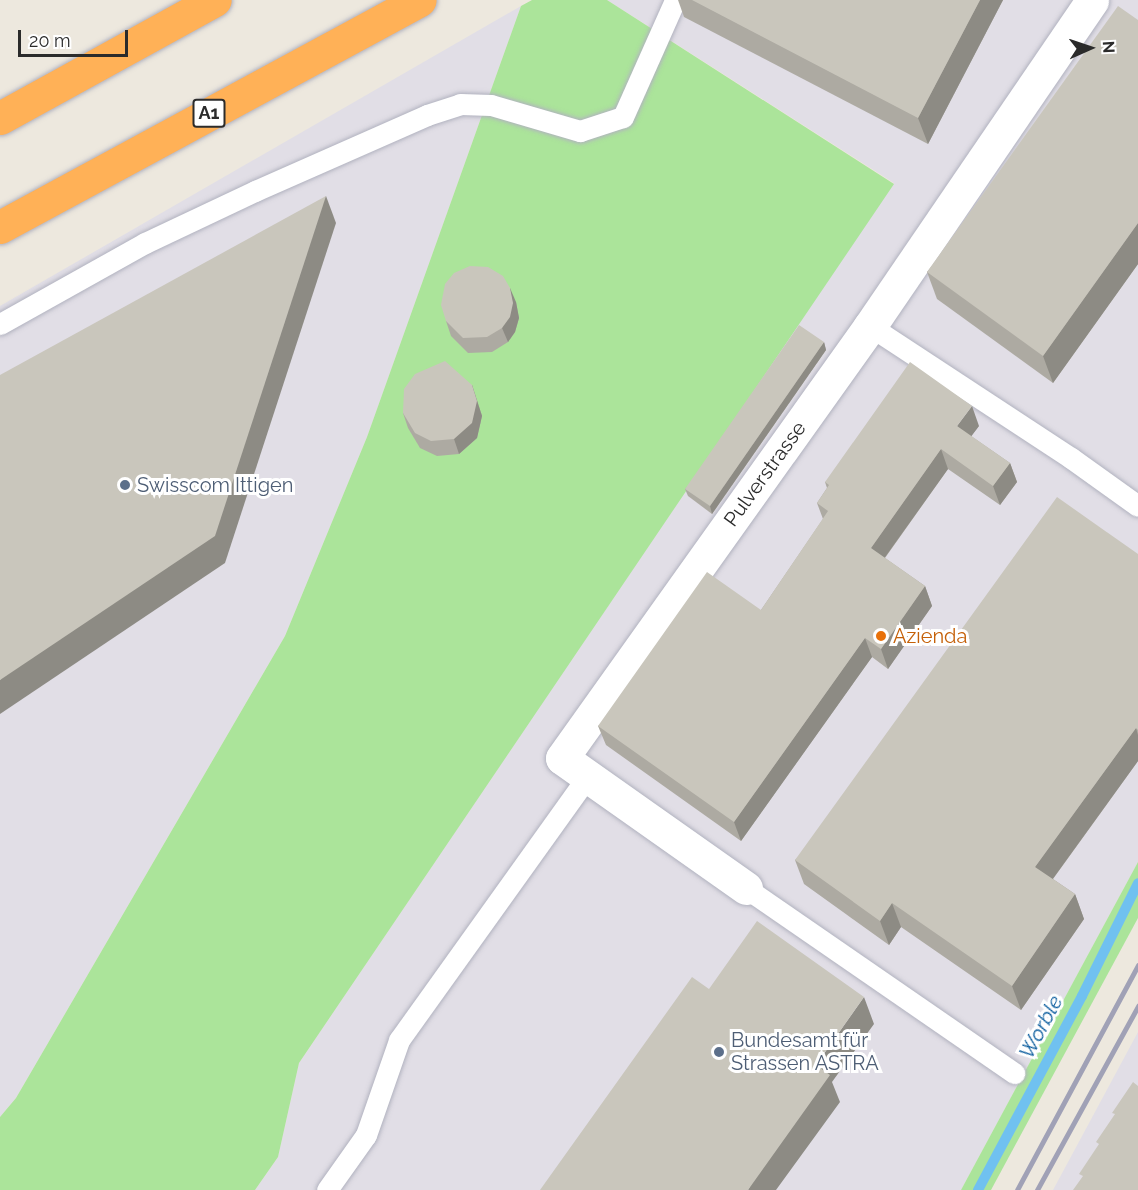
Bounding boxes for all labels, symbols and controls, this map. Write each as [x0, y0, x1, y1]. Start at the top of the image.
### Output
scale bar [21, 18, 130, 56]
north arrow [1060, 18, 1120, 78]
text: 20 m [29, 30, 71, 51]
text: N [1099, 40, 1118, 54]
road number: A1 [192, 98, 226, 128]
street label: Pulverstrasse [719, 417, 811, 531]
place label: Swisscom Ittigen [137, 473, 293, 497]
marker: Swisscom Ittigen [118, 478, 132, 492]
place label: Azienda [893, 624, 967, 648]
marker: Azienda [874, 629, 888, 643]
water label: Worble [1014, 991, 1068, 1063]
place label: Bundesamt für Strassen ASTRA [731, 1028, 880, 1075]
marker: Bundesamt für Strassen ASTRA [712, 1045, 726, 1059]

